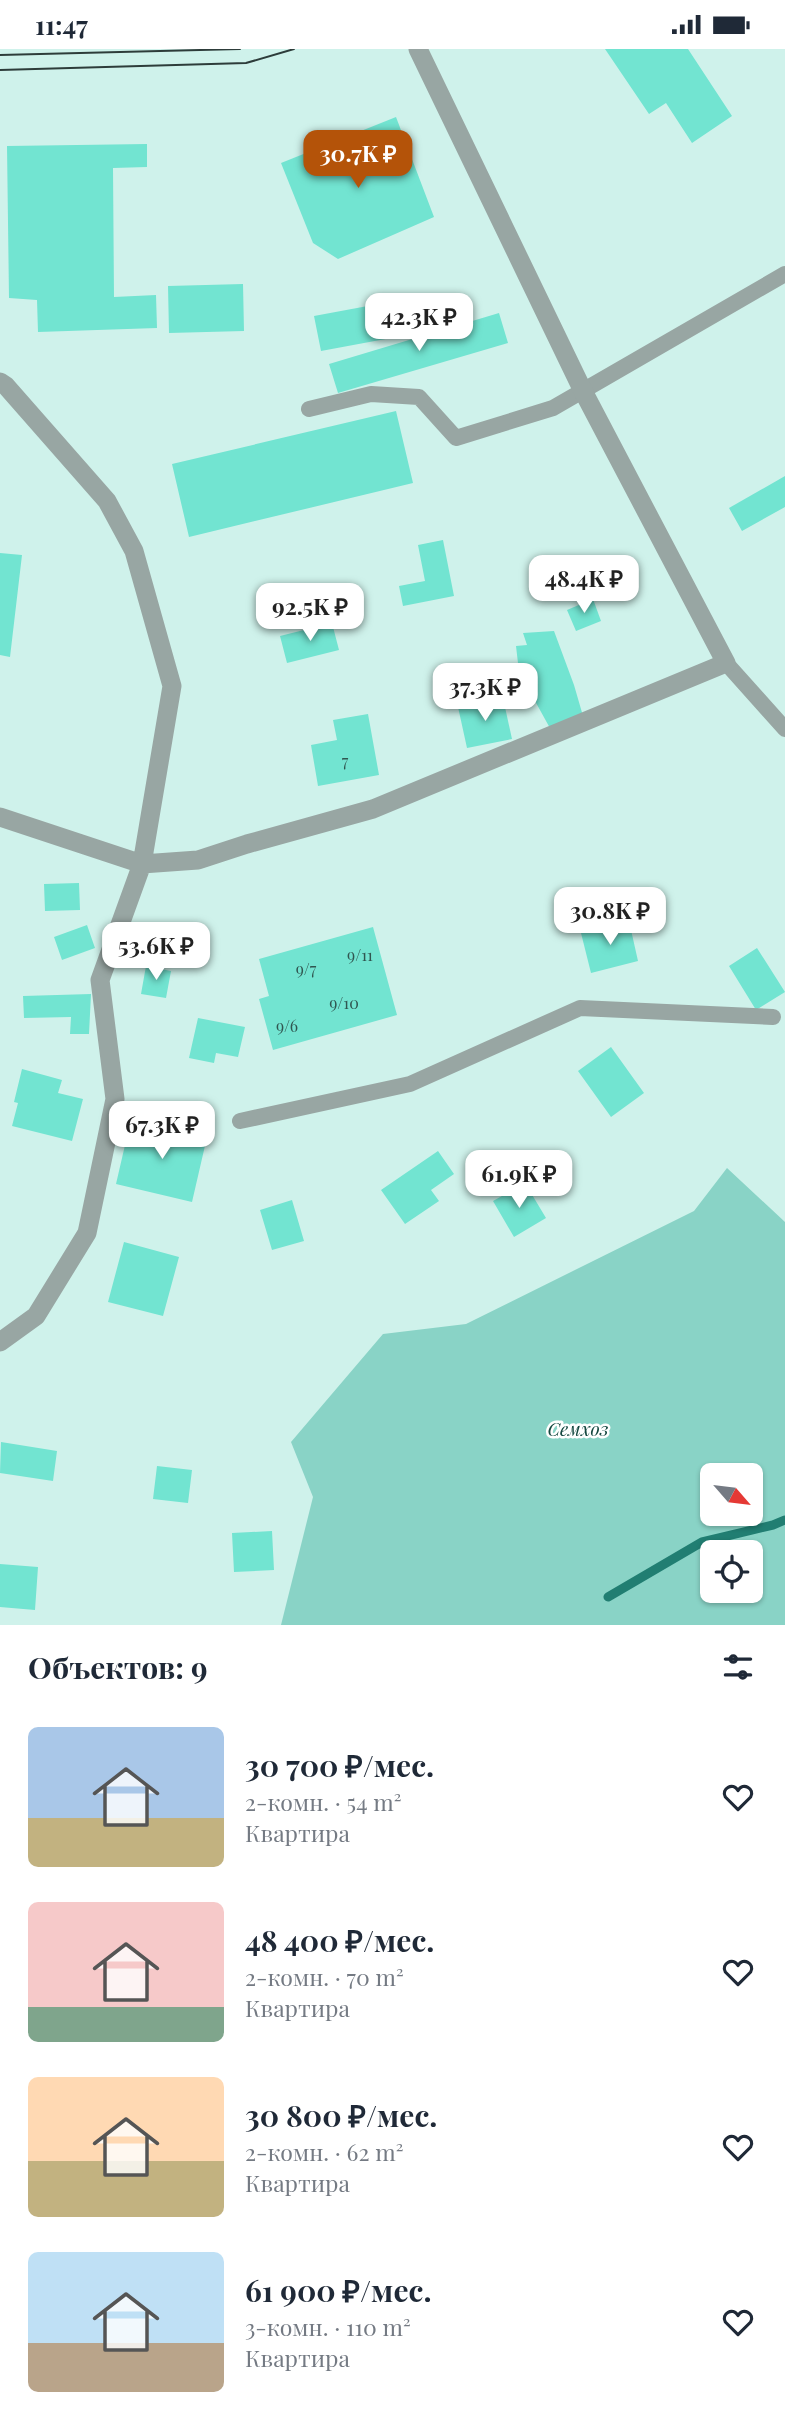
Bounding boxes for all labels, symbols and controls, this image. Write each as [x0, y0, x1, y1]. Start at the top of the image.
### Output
text: 11:47 [35, 7, 88, 42]
pin: 30.7K ₽ [293, 131, 423, 190]
text: 30.7K ₽ [319, 137, 397, 168]
pin: 42.3K ₽ [354, 293, 484, 353]
text: 42.3K ₽ [381, 300, 457, 331]
pin: 48.4K ₽ [519, 555, 649, 615]
text: 48.4K ₽ [545, 562, 623, 593]
pin: 92.5K ₽ [245, 583, 375, 643]
text: 92.5K ₽ [272, 590, 348, 621]
pin: 37.3K ₽ [420, 663, 550, 723]
text: 37.3K ₽ [449, 670, 521, 701]
house number: 7 [342, 750, 349, 771]
pin: 30.8K ₽ [545, 887, 675, 947]
text: 30.8K ₽ [570, 894, 650, 925]
pin: 53.6K ₽ [91, 923, 221, 982]
text: 53.6K ₽ [118, 929, 194, 960]
house number: 9/11 [347, 944, 373, 965]
house number: 9/7 [296, 958, 317, 979]
house number: 9/10 [329, 992, 359, 1013]
house number: 9/6 [276, 1015, 298, 1036]
pin: 67.3K ₽ [97, 1101, 227, 1161]
text: 67.3K ₽ [125, 1108, 199, 1139]
pin: 61.9K ₽ [454, 1151, 584, 1210]
text: 61.9K ₽ [481, 1157, 557, 1188]
park label: Семхоз [547, 1415, 609, 1441]
north arrow [700, 1463, 763, 1526]
map controls [700, 1463, 763, 1603]
button: locate [700, 1540, 763, 1603]
text: Объектов: 9 [28, 1647, 208, 1687]
icon: filters [719, 1648, 757, 1686]
text: 30 700 ₽/мес. [245, 1745, 434, 1785]
icon: home [84, 1755, 168, 1839]
icon: heart [719, 1778, 757, 1816]
text: 2-комн. · 54 m² [245, 1786, 401, 1817]
text: Квартира [245, 1817, 350, 1848]
text: 48 400 ₽/мес. [245, 1920, 434, 1960]
icon: home [84, 1930, 168, 2014]
icon: heart [719, 1953, 757, 1991]
text: 2-комн. · 70 m² [245, 1961, 404, 1992]
text: Квартира [245, 1992, 350, 2023]
text: 30 800 ₽/мес. [245, 2095, 437, 2135]
icon: home [84, 2105, 168, 2189]
icon: heart [719, 2128, 757, 2166]
text: 2-комн. · 62 m² [245, 2136, 403, 2167]
text: Квартира [245, 2167, 350, 2198]
text: 61 900 ₽/мес. [245, 2270, 431, 2310]
icon: home [84, 2280, 168, 2364]
icon: heart [719, 2303, 757, 2341]
text: 3-комн. · 110 m² [245, 2311, 411, 2342]
text: Квартира [245, 2342, 350, 2373]

